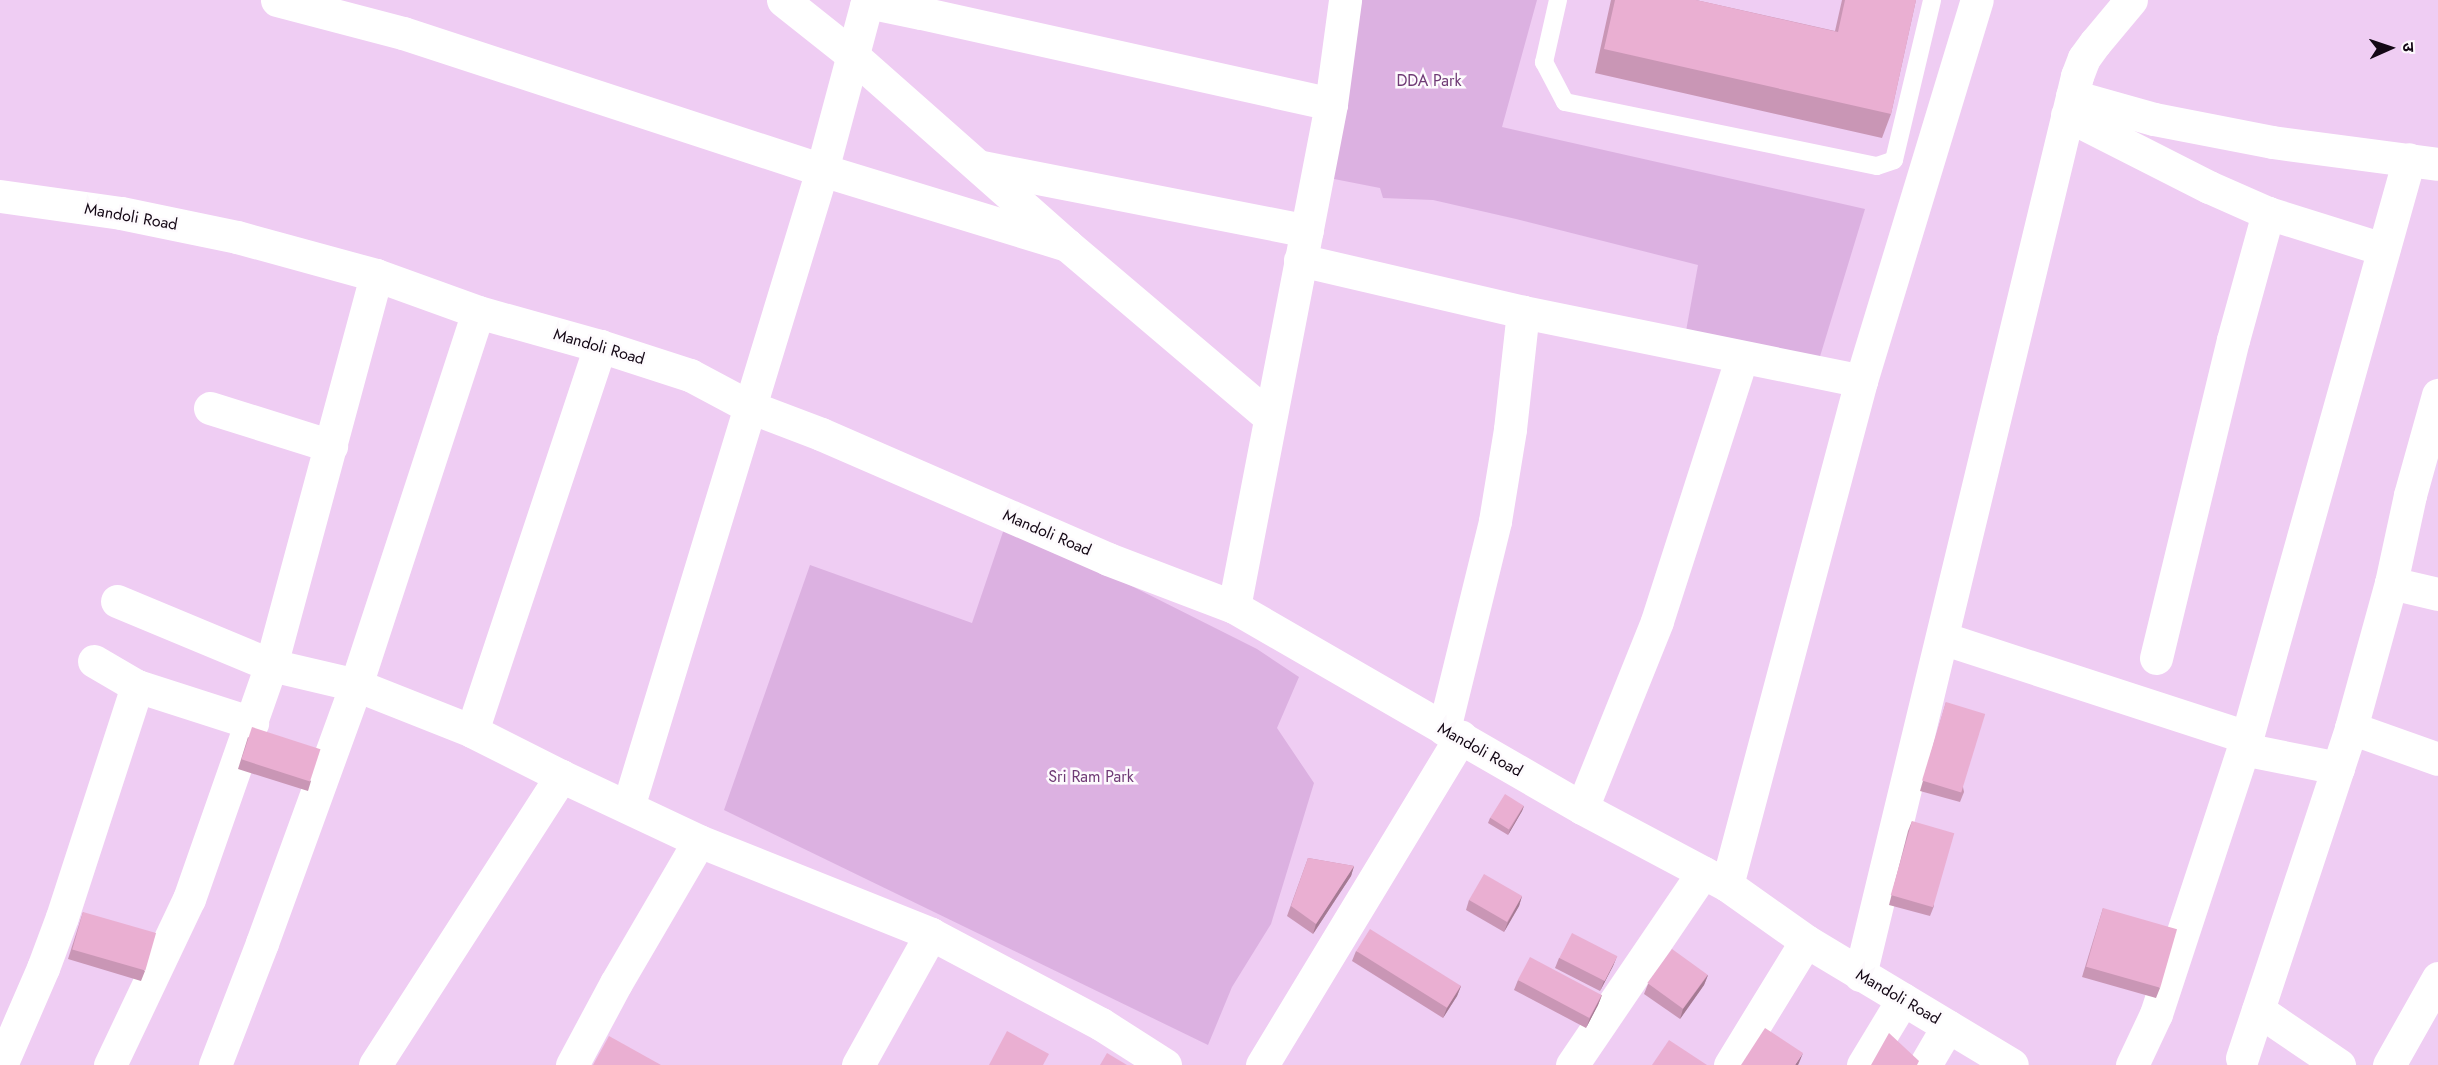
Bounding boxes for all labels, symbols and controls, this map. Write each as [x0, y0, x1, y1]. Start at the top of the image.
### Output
north arrow [2360, 18, 2420, 78]
text: उ [2397, 42, 2420, 52]
park label: DDA Park [1396, 71, 1462, 91]
street label: Mandoli Road [83, 199, 179, 235]
street label: Mandoli Road [551, 325, 647, 369]
street label: Mandoli Road [1000, 506, 1094, 560]
street label: Mandoli Road [1434, 719, 1526, 781]
park label: Sri Ram Park [1048, 767, 1134, 787]
street label: Mandoli Road [1852, 965, 1944, 1029]

